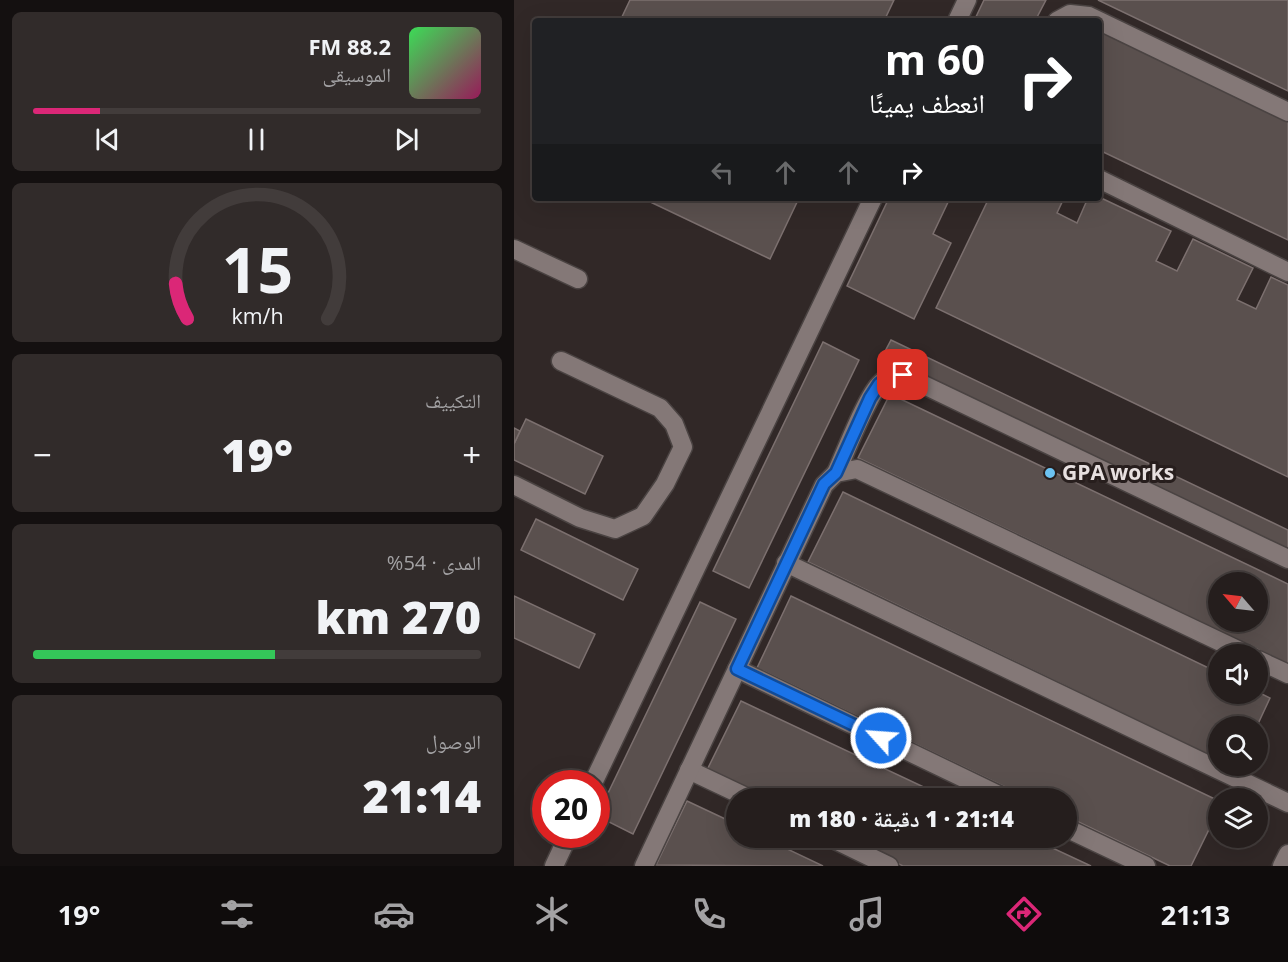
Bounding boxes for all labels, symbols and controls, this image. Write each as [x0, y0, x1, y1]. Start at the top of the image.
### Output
text: 60 m [885, 30, 985, 87]
text: 88.2 FM [308, 31, 391, 61]
icon: right [1006, 42, 1084, 120]
text: الموسيقى [323, 61, 391, 88]
text: انعطف يمينًا [869, 84, 985, 121]
icon: previous [91, 123, 124, 156]
icon: pause [240, 123, 273, 156]
icon: next [390, 123, 423, 156]
icon: left [706, 156, 739, 189]
icon: ahead [769, 156, 802, 189]
icon: ahead [832, 156, 865, 189]
icon: right [895, 156, 928, 189]
text: 15 [221, 226, 293, 311]
text: km/h [231, 302, 283, 331]
pin [877, 349, 928, 400]
icon: arrive [886, 358, 919, 391]
text: التكييف [425, 387, 481, 414]
text: 19° [221, 424, 293, 485]
text: − [33, 432, 52, 477]
text: + [462, 432, 481, 477]
place label: GPA works [1062, 458, 1174, 486]
marker: GPA works [1043, 466, 1057, 480]
text: المدى · 54% [387, 549, 481, 576]
north arrow [1208, 572, 1268, 632]
map controls [1208, 572, 1268, 848]
text: 270 km [316, 586, 481, 647]
button: sound [1208, 644, 1268, 704]
position arrow [849, 706, 913, 770]
button: search [1208, 716, 1268, 776]
text: الوصول [426, 728, 481, 755]
text: 21:14 [363, 765, 481, 826]
speed limit sign: 20 [532, 770, 610, 848]
button: layers [1208, 788, 1268, 848]
text: 21:14 · 1 دقيقة · 180 m [789, 803, 1014, 833]
icon: filters [216, 893, 258, 935]
icon: car [373, 893, 415, 935]
icon: climate [531, 893, 573, 935]
icon: phone [688, 893, 730, 935]
icon: music [846, 893, 888, 935]
icon: directions [1003, 893, 1045, 935]
text: 19° [58, 896, 100, 933]
text: 21:13 [1161, 896, 1230, 933]

